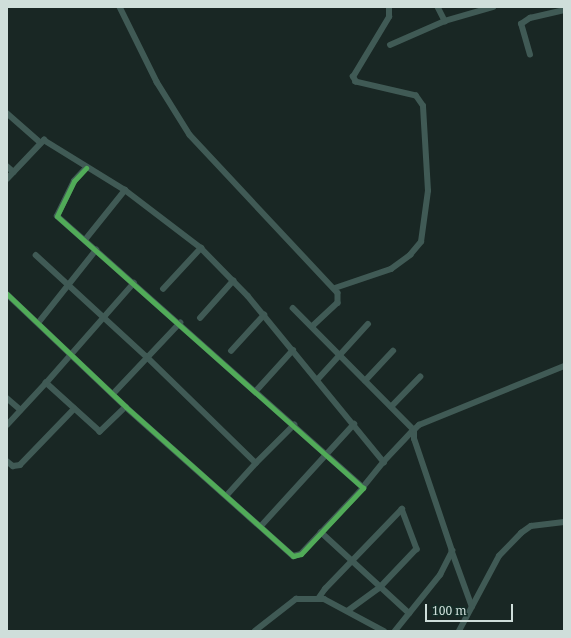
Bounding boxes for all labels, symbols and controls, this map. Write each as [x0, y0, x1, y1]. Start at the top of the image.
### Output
scale bar [427, 596, 515, 622]
text: 100 m [432, 602, 467, 619]

